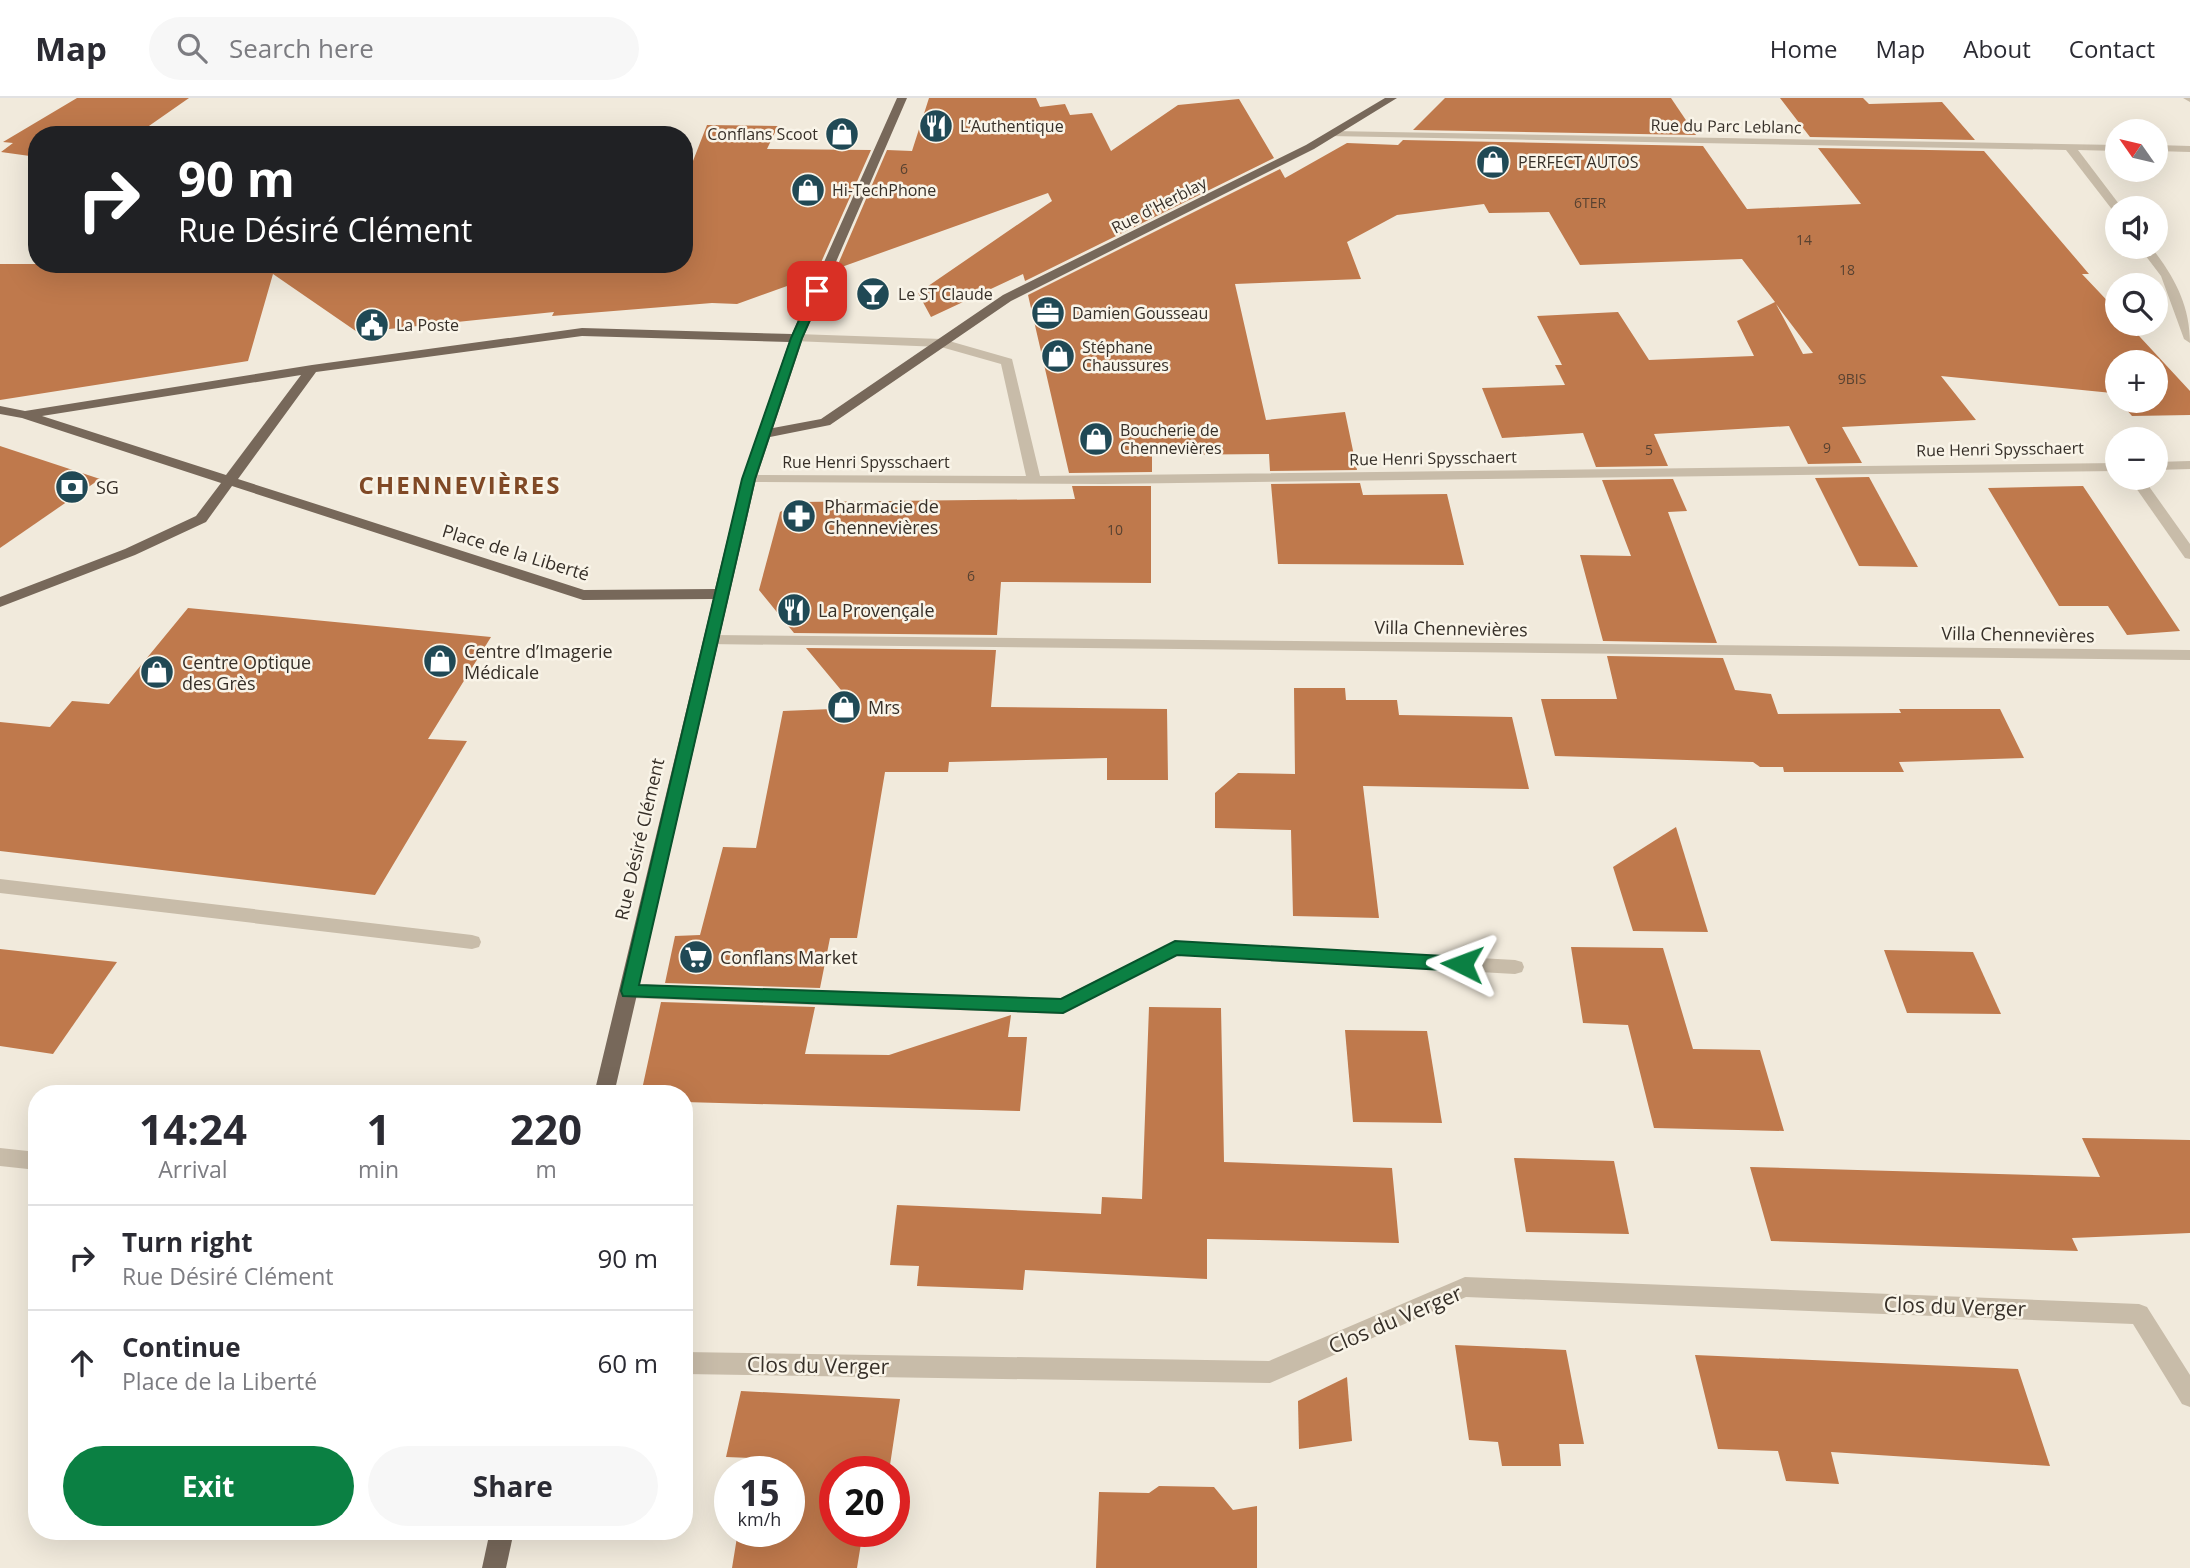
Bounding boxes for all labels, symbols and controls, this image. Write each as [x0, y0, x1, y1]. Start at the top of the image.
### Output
search box [149, 17, 639, 80]
text: Map [35, 26, 107, 71]
icon: search [173, 29, 211, 67]
text: Search here [229, 30, 374, 66]
text: Home [1770, 32, 1838, 65]
text: Map [1876, 32, 1925, 65]
text: About [1963, 32, 2031, 65]
text: Contact [2069, 32, 2155, 65]
restaurant icon: L’Authentique [917, 107, 955, 145]
street label: Rue du Parc Leblanc [1650, 114, 1802, 138]
shop icon: Conflans Scoot [823, 115, 861, 153]
place label: L’Authentique [960, 115, 1064, 137]
north arrow [2105, 119, 2168, 182]
map controls [2105, 119, 2168, 490]
place label: Conflans Scoot [707, 123, 818, 145]
shop icon: PERFECT AUTOS [1474, 143, 1512, 181]
text: 90 m [178, 145, 295, 211]
place label: PERFECT AUTOS [1518, 151, 1639, 173]
icon: right [63, 154, 154, 245]
house number: 6 [900, 159, 908, 178]
shop icon: Hi-TechPhone [789, 171, 827, 209]
street label: Rue d'Herblay [1108, 171, 1211, 238]
place label: Hi-TechPhone [832, 179, 936, 201]
house number: 6TER [1574, 193, 1606, 212]
button: sound [2105, 196, 2168, 259]
text: Rue Désiré Clément [178, 208, 472, 251]
house number: 14 [1796, 230, 1812, 249]
house number: 18 [1839, 260, 1855, 279]
pin [787, 261, 847, 321]
icon: arrive [798, 272, 836, 310]
button: search [2105, 273, 2168, 336]
bar icon: Le ST Claude [854, 275, 892, 313]
place label: Le ST Claude [898, 283, 993, 305]
office icon: Damien Gousseau [1029, 294, 1067, 332]
place label: Damien Gousseau [1072, 302, 1208, 324]
public building icon: La Poste [353, 306, 391, 344]
place label: La Poste [396, 314, 459, 336]
place label: Stéphane Chaussures [1082, 336, 1169, 376]
shop icon: Stéphane Chaussures [1039, 337, 1077, 375]
button: + [2105, 350, 2168, 413]
house number: 9BIS [1838, 369, 1866, 388]
place label: Boucherie de Chennevières [1120, 419, 1222, 459]
shop icon: Boucherie de Chennevières [1077, 420, 1115, 458]
button: − [2105, 427, 2168, 490]
street label: Rue Henri Spysschaert [1916, 437, 2084, 461]
house number: 9 [1823, 438, 1831, 457]
house number: 5 [1645, 440, 1653, 459]
street label: Rue Henri Spysschaert [1349, 446, 1517, 470]
street label: Rue Henri Spysschaert [782, 451, 950, 473]
bank icon: SG [53, 468, 91, 506]
district label: CHENNEVIÈRES [358, 468, 562, 501]
place label: SG [96, 475, 119, 499]
place label: Pharmacie de Chennevières [824, 494, 939, 539]
pharmacy icon: Pharmacie de Chennevières [780, 497, 818, 535]
street label: Place de la Liberté [439, 518, 593, 586]
house number: 10 [1107, 520, 1123, 539]
house number: 6 [967, 566, 975, 585]
restaurant icon: La Provençale [775, 591, 813, 629]
place label: La Provençale [818, 598, 935, 622]
street label: Villa Chennevières [1374, 615, 1528, 641]
street label: Villa Chennevières [1941, 621, 2095, 647]
place label: Centre d’Imagerie Médicale [464, 639, 613, 684]
shop icon: Centre d’Imagerie Médicale [421, 642, 459, 680]
place label: Centre Optique des Grès [182, 650, 311, 695]
shop icon: Centre Optique des Grès [138, 653, 176, 691]
shop icon: Mrs [825, 688, 863, 726]
place label: Mrs [868, 695, 900, 719]
street label: Rue Désiré Clément [609, 756, 669, 922]
position arrow [1425, 927, 1499, 1001]
supermarket icon: Conflans Market [677, 938, 715, 976]
place label: Conflans Market [720, 945, 858, 969]
text: 14:24 [139, 1100, 247, 1157]
text: 1 [366, 1100, 391, 1157]
text: 220 [510, 1100, 582, 1157]
text: Arrival [158, 1153, 228, 1185]
text: min [358, 1153, 399, 1185]
text: m [535, 1153, 557, 1185]
text: Turn right [122, 1224, 253, 1260]
icon: right [63, 1239, 101, 1277]
text: 90 m [597, 1240, 658, 1276]
text: Rue Désiré Clément [122, 1260, 334, 1292]
street label: Clos du Verger [1324, 1278, 1466, 1360]
street label: Clos du Verger [1883, 1290, 2027, 1322]
text: Continue [122, 1329, 241, 1365]
icon: ahead [63, 1344, 101, 1382]
text: 60 m [597, 1345, 658, 1381]
street label: Clos du Verger [747, 1350, 890, 1380]
text: Place de la Liberté [122, 1365, 317, 1397]
button: Exit [63, 1446, 354, 1526]
button: Share [368, 1446, 658, 1526]
speed limit sign: 20 [819, 1456, 910, 1547]
text: 15 [739, 1469, 780, 1516]
text: km/h [738, 1507, 781, 1531]

